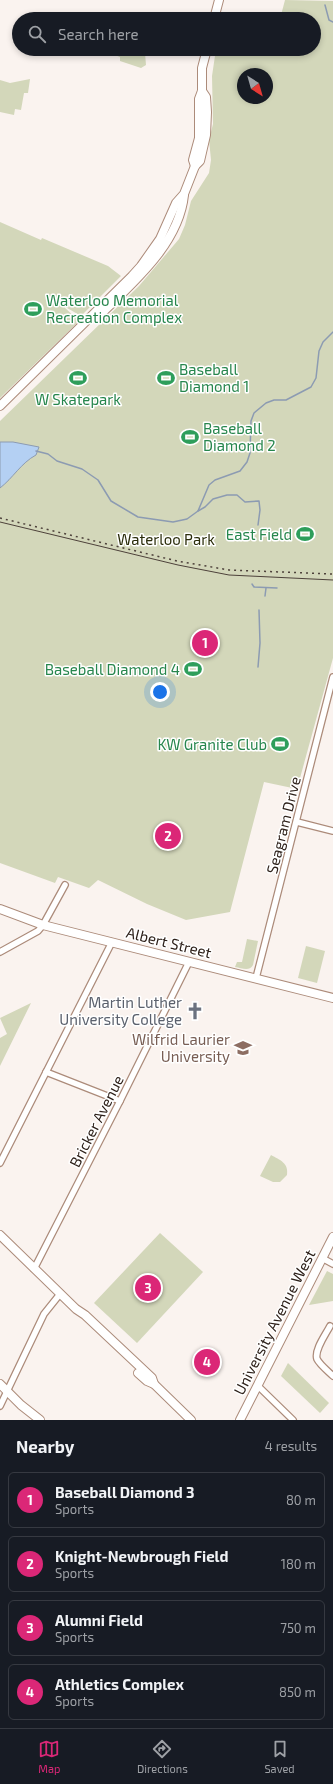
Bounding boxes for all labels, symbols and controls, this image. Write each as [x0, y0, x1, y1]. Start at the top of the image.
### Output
search box [12, 12, 321, 56]
icon: search [26, 23, 48, 45]
text: Search here [58, 25, 139, 43]
north arrow [237, 68, 273, 104]
place label: Waterloo Memorial Recreation Complex [46, 291, 182, 326]
sports icon: Waterloo Memorial Recreation Complex [23, 299, 43, 319]
place label: Baseball Diamond 1 [179, 360, 249, 395]
sports icon: W Skatepark [68, 368, 88, 388]
sports icon: Baseball Diamond 1 [156, 368, 176, 388]
place label: W Skatepark [35, 390, 121, 408]
place label: Baseball Diamond 2 [203, 419, 276, 454]
sports icon: Baseball Diamond 2 [180, 427, 200, 447]
sports icon: East Field [295, 524, 315, 544]
place label: East Field [226, 525, 292, 543]
park label: Waterloo Park [117, 530, 215, 548]
pin: 1 [192, 628, 218, 658]
sports icon: Baseball Diamond 4 [183, 659, 203, 679]
place label: Baseball Diamond 4 [45, 660, 180, 678]
your location [150, 682, 170, 702]
sports icon: KW Granite Club [270, 734, 290, 754]
place label: KW Granite Club [157, 735, 267, 753]
street label: Seagram Drive [262, 775, 304, 875]
pin: 2 [155, 821, 181, 851]
street label: Albert Street [125, 923, 214, 961]
place label: Martin Luther University College [59, 993, 182, 1028]
church icon: Martin Luther University College [185, 1001, 205, 1021]
place label: Wilfrid Laurier University [132, 1030, 230, 1065]
school or university icon: Wilfrid Laurier University [233, 1038, 253, 1058]
street label: Bricker Avenue [65, 1072, 127, 1170]
street label: University Avenue West [229, 1246, 319, 1398]
pin: 3 [135, 1273, 161, 1303]
pin: 4 [194, 1347, 220, 1377]
text: Nearby [16, 1436, 74, 1456]
text: 4 results [265, 1438, 317, 1454]
text: Baseball Diamond 3 [55, 1483, 195, 1501]
text: 1 [27, 1492, 33, 1508]
text: 80 m [286, 1492, 316, 1508]
text: Sports [55, 1501, 94, 1517]
text: Knight-Newbrough Field [55, 1547, 228, 1565]
text: 2 [26, 1556, 34, 1572]
text: 180 m [281, 1556, 316, 1572]
text: Sports [55, 1565, 94, 1581]
text: Alumni Field [55, 1611, 143, 1629]
text: 3 [26, 1620, 34, 1636]
text: 750 m [280, 1620, 316, 1636]
text: Sports [55, 1629, 94, 1645]
text: Athletics Complex [55, 1675, 184, 1693]
text: 4 [26, 1684, 34, 1700]
text: 850 m [279, 1684, 316, 1700]
text: Sports [55, 1693, 94, 1709]
tab: Map [38, 1738, 60, 1775]
tab: Directions [137, 1738, 188, 1775]
tab: Saved [264, 1738, 295, 1775]

